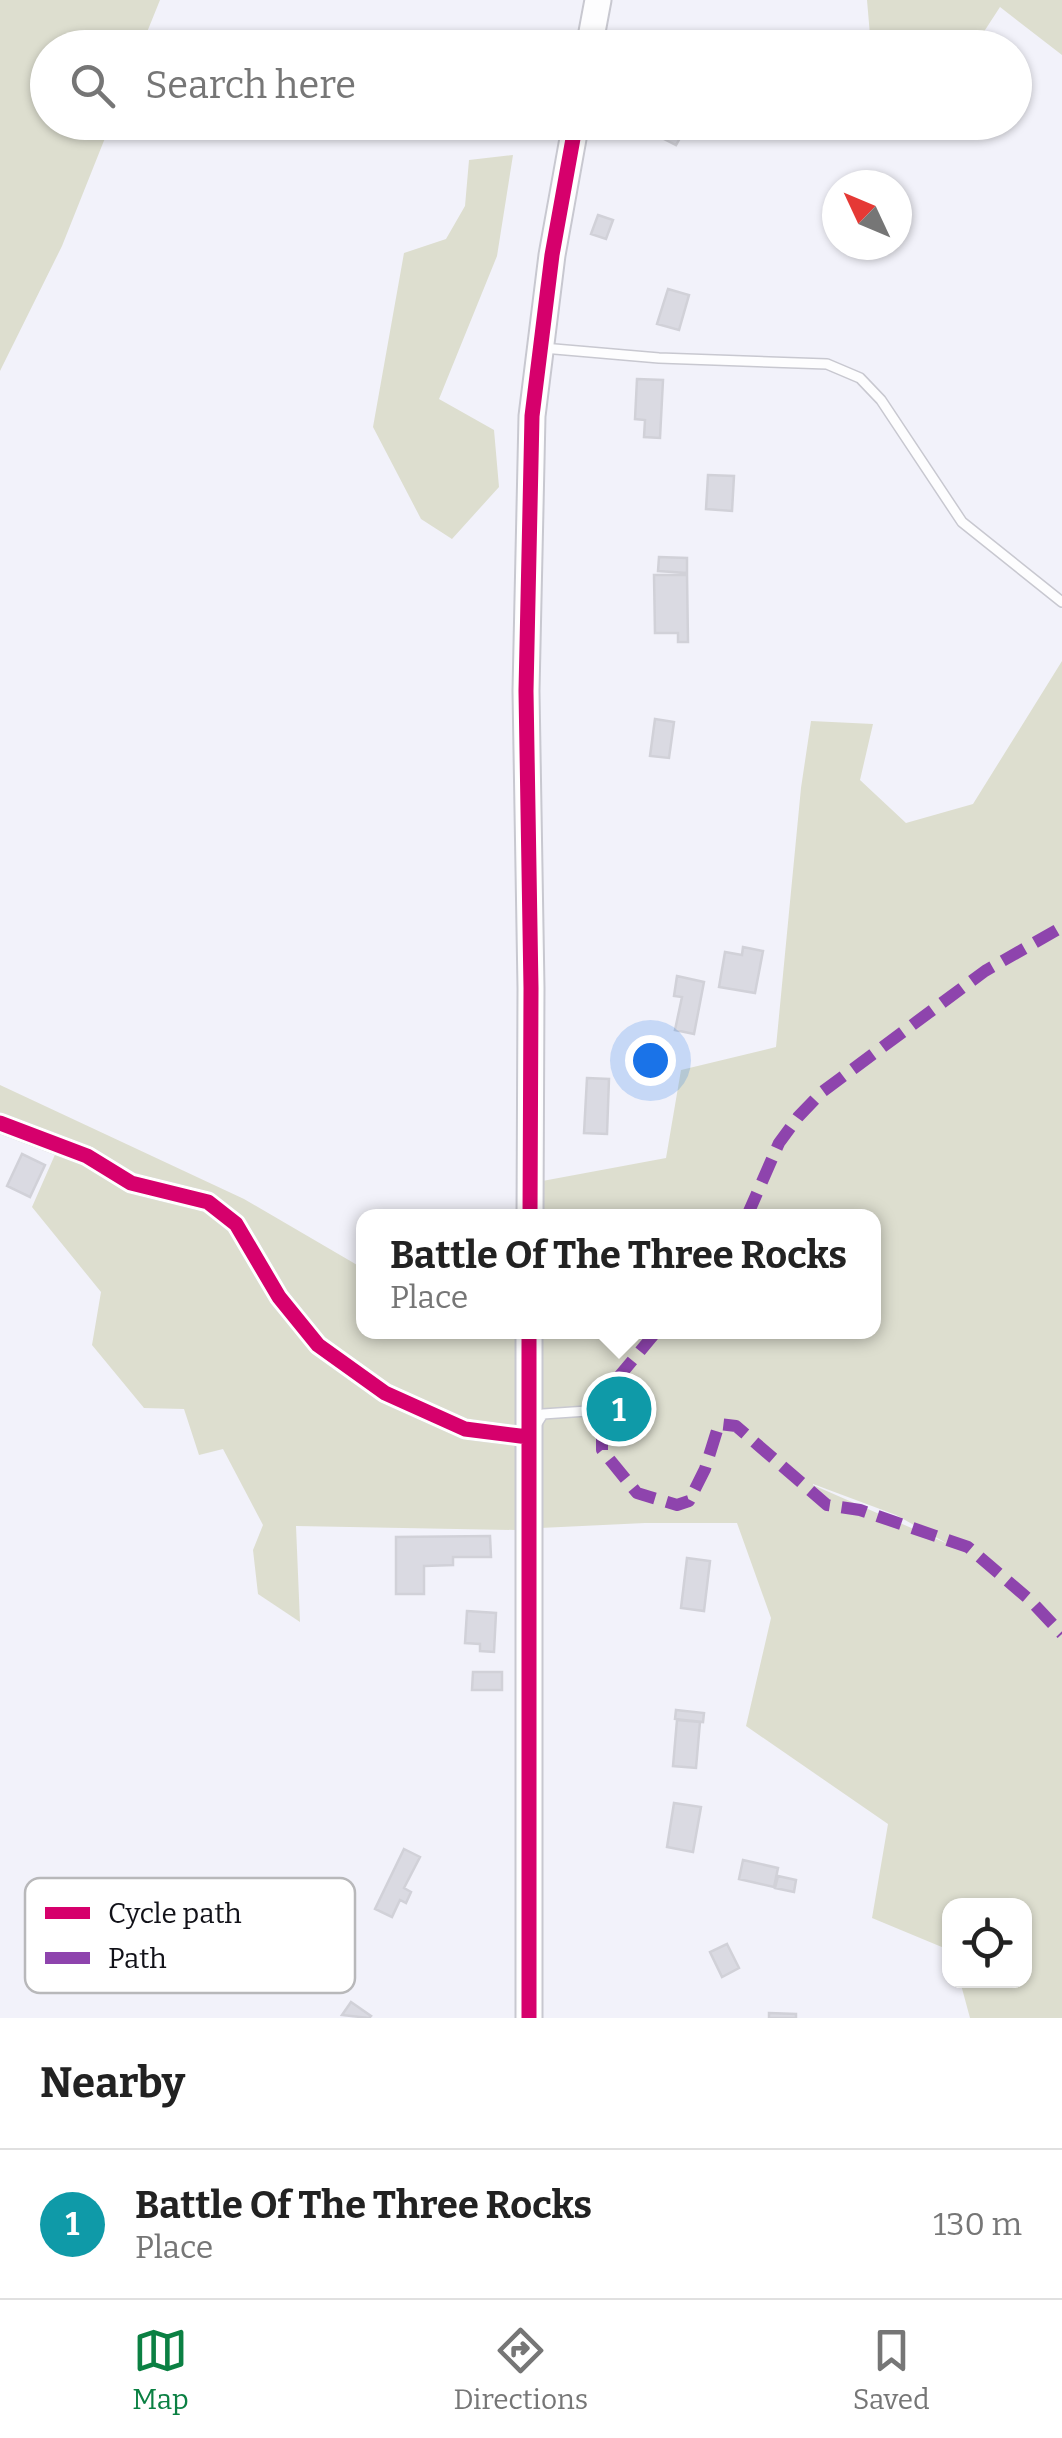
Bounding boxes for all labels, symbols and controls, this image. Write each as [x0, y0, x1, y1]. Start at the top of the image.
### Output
search box [30, 30, 1032, 140]
icon: search [65, 58, 120, 113]
text: Search here [145, 62, 356, 108]
north arrow [822, 170, 912, 260]
your location [625, 1035, 676, 1086]
popup [356, 1209, 881, 1339]
text: Battle Of The Three Rocks [390, 1232, 847, 1278]
text: Place [390, 1278, 468, 1316]
pin: 1 [586, 1372, 652, 1446]
legend [25, 1878, 355, 1993]
text: Cycle path [108, 1897, 242, 1930]
map controls [942, 1898, 1032, 1988]
button: locate [942, 1898, 1032, 1988]
text: Path [108, 1942, 167, 1975]
text: Nearby [40, 2058, 185, 2108]
text: Battle Of The Three Rocks [135, 2182, 592, 2228]
text: 1 [66, 2205, 79, 2243]
text: 130 m [933, 2205, 1022, 2243]
text: Place [135, 2228, 213, 2266]
tab: Map [132, 2323, 189, 2416]
tab: Directions [453, 2323, 588, 2416]
tab: Saved [853, 2323, 930, 2416]

